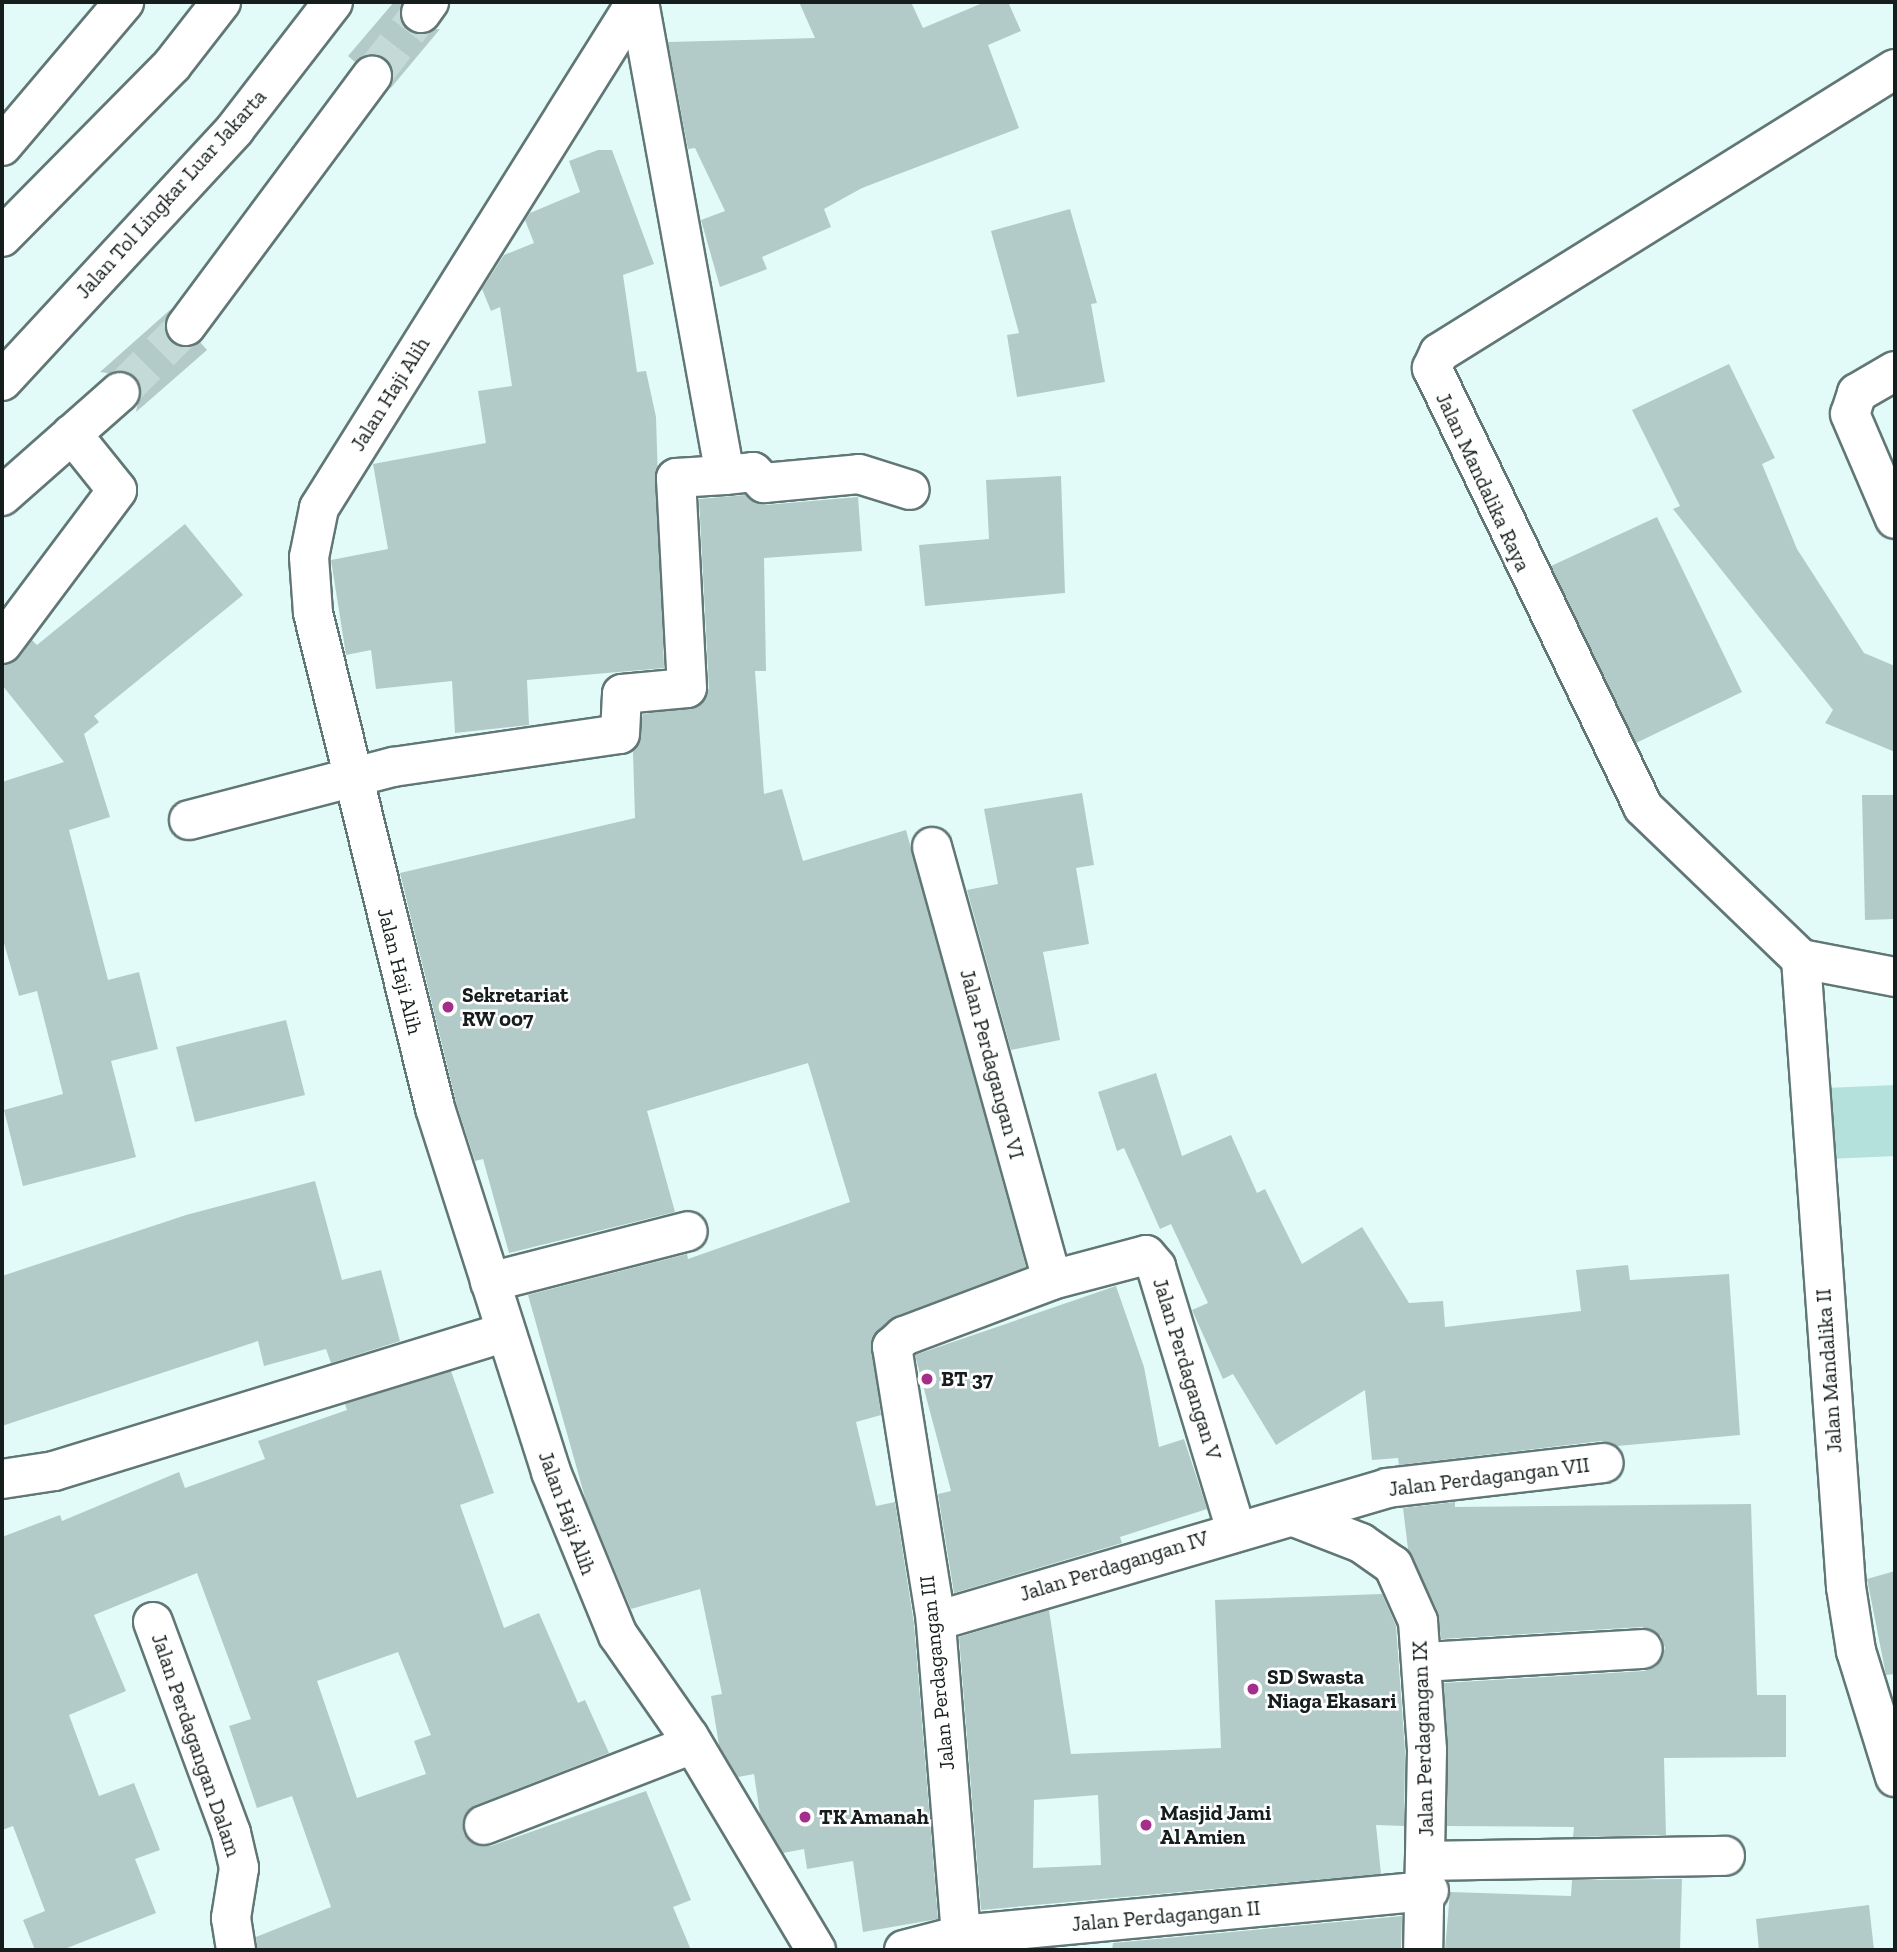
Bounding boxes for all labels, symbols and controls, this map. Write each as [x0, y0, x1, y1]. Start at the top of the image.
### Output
street label: Jalan Tol Lingkar Luar Jakarta [70, 84, 272, 304]
street label: Jalan Haji Alih [345, 332, 435, 456]
street label: Jalan Mandalika Raya [1430, 388, 1536, 576]
street label: Jalan Haji Alih [372, 905, 428, 1037]
street label: Jalan Perdagangan VI [954, 966, 1030, 1162]
place label: Sekretariat RW 007 [462, 982, 568, 1032]
marker: Sekretariat RW 007 [440, 999, 456, 1015]
street label: Jalan Perdagangan V [1147, 1275, 1227, 1463]
street label: Jalan Mandalika II [1811, 1288, 1847, 1454]
place label: BT 37 [941, 1366, 993, 1392]
marker: BT 37 [919, 1371, 935, 1387]
street label: Jalan Haji Alih [533, 1447, 601, 1579]
street label: Jalan Perdagangan VII [1387, 1452, 1591, 1502]
street label: Jalan Perdagangan IV [1017, 1525, 1211, 1607]
street label: Jalan Perdagangan III [914, 1574, 960, 1772]
street label: Jalan Perdagangan Dalam [146, 1630, 246, 1860]
street label: Jalan Perdagangan IX [1407, 1641, 1439, 1837]
place label: SD Swasta Niaga Ekasari [1267, 1664, 1396, 1714]
marker: SD Swasta Niaga Ekasari [1245, 1681, 1261, 1697]
place label: Masjid Jami Al Amien [1160, 1800, 1272, 1850]
place label: TK Amanah [819, 1804, 929, 1830]
marker: TK Amanah [797, 1809, 813, 1825]
marker: Masjid Jami Al Amien [1138, 1817, 1154, 1833]
street label: Jalan Perdagangan II [1071, 1895, 1261, 1937]

